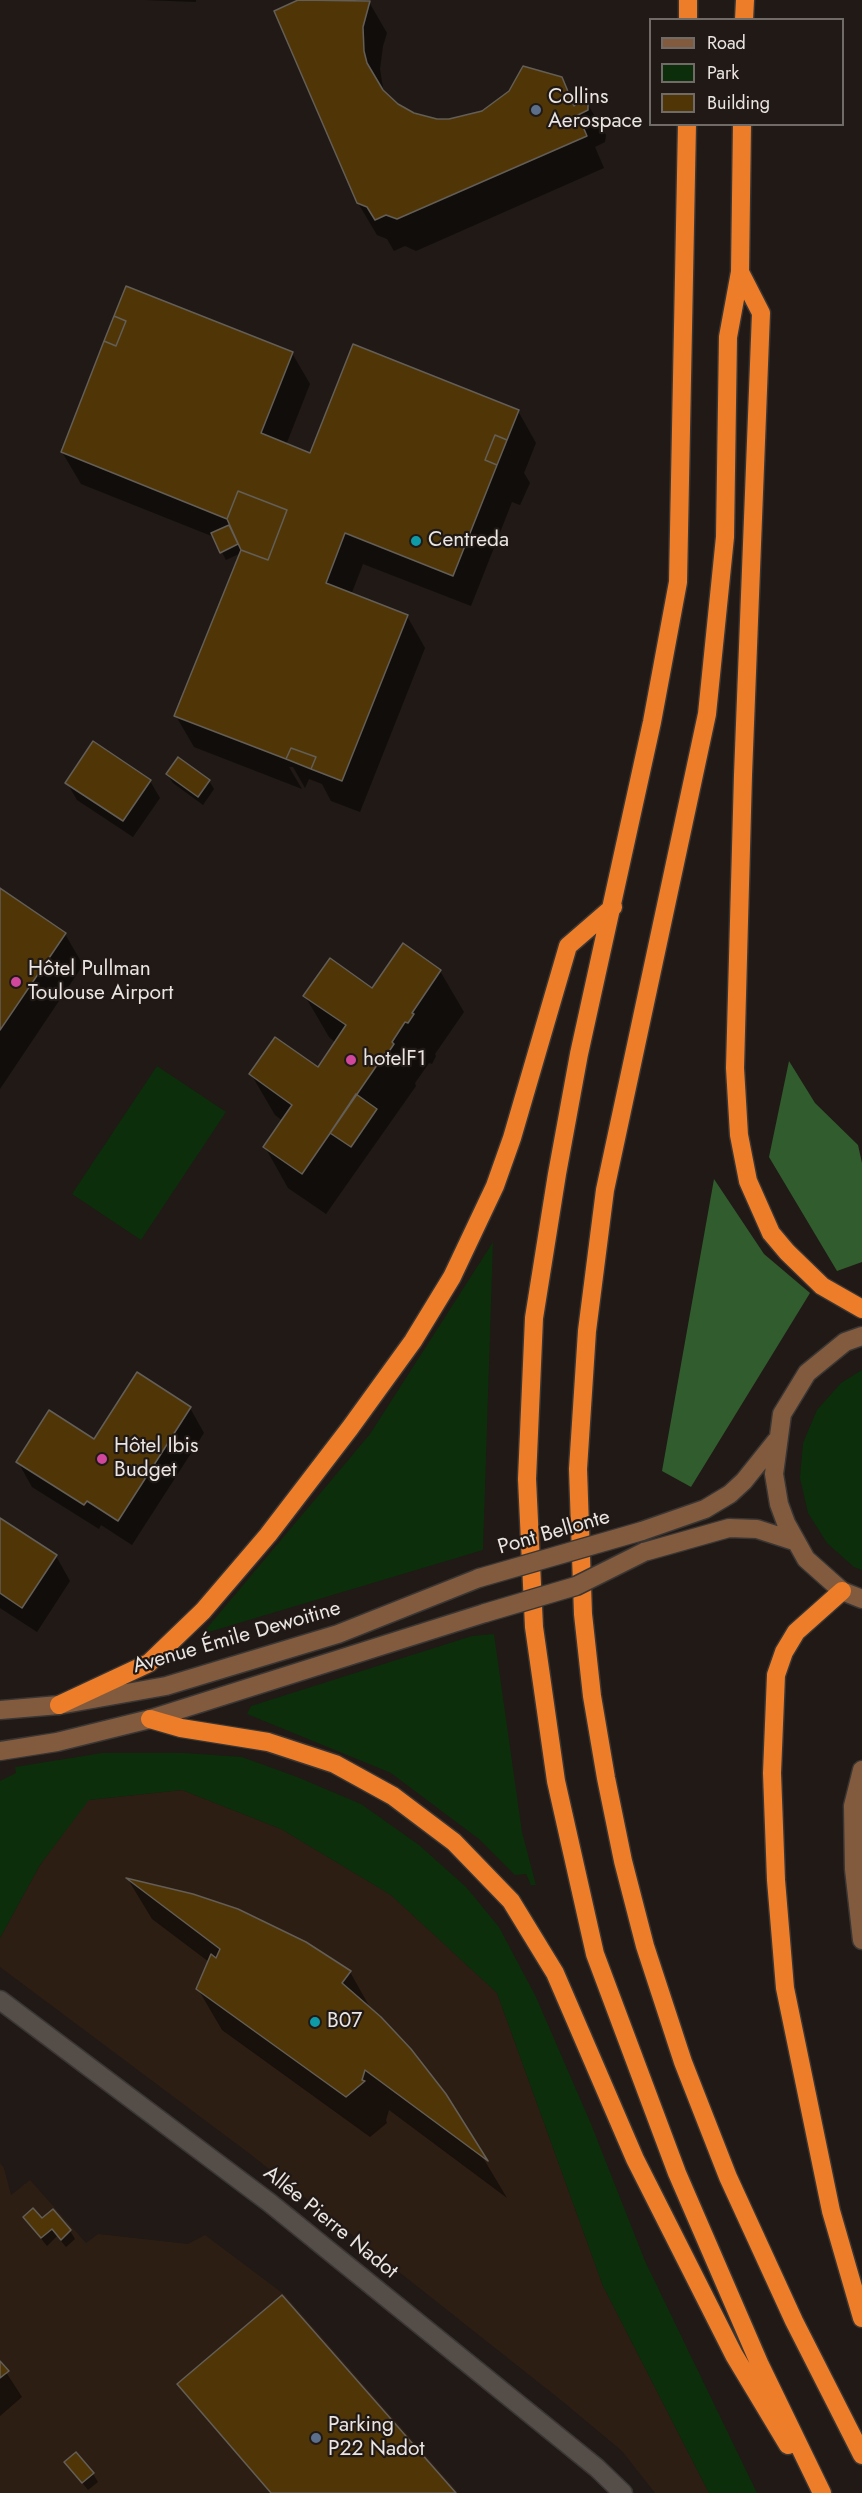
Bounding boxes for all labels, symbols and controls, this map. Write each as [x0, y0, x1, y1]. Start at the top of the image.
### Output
legend [649, 18, 844, 126]
text: Road [707, 30, 746, 56]
text: Park [707, 60, 739, 86]
place label: Collins Aerospace [548, 85, 642, 135]
text: Building [707, 90, 770, 116]
marker: Collins Aerospace [529, 103, 543, 117]
place label: Centreda [428, 528, 509, 554]
marker: Centreda [409, 534, 423, 548]
place label: Hôtel Pullman Toulouse Airport [28, 957, 173, 1007]
marker: Hôtel Pullman Toulouse Airport [9, 975, 23, 989]
place label: hotelF1 [363, 1047, 426, 1073]
marker: hotelF1 [344, 1053, 358, 1067]
place label: Hôtel Ibis Budget [114, 1434, 199, 1484]
marker: Hôtel Ibis Budget [95, 1452, 109, 1466]
street label: Pont Bellonte [495, 1505, 613, 1561]
street label: Avenue Émile Dewoitine [130, 1596, 344, 1680]
place label: B07 [327, 2009, 362, 2035]
marker: B07 [308, 2015, 322, 2029]
street label: Allée Pierre Nadot [258, 2161, 402, 2285]
place label: Parking P22 Nadot [328, 2413, 425, 2463]
marker: Parking P22 Nadot [309, 2431, 323, 2445]

